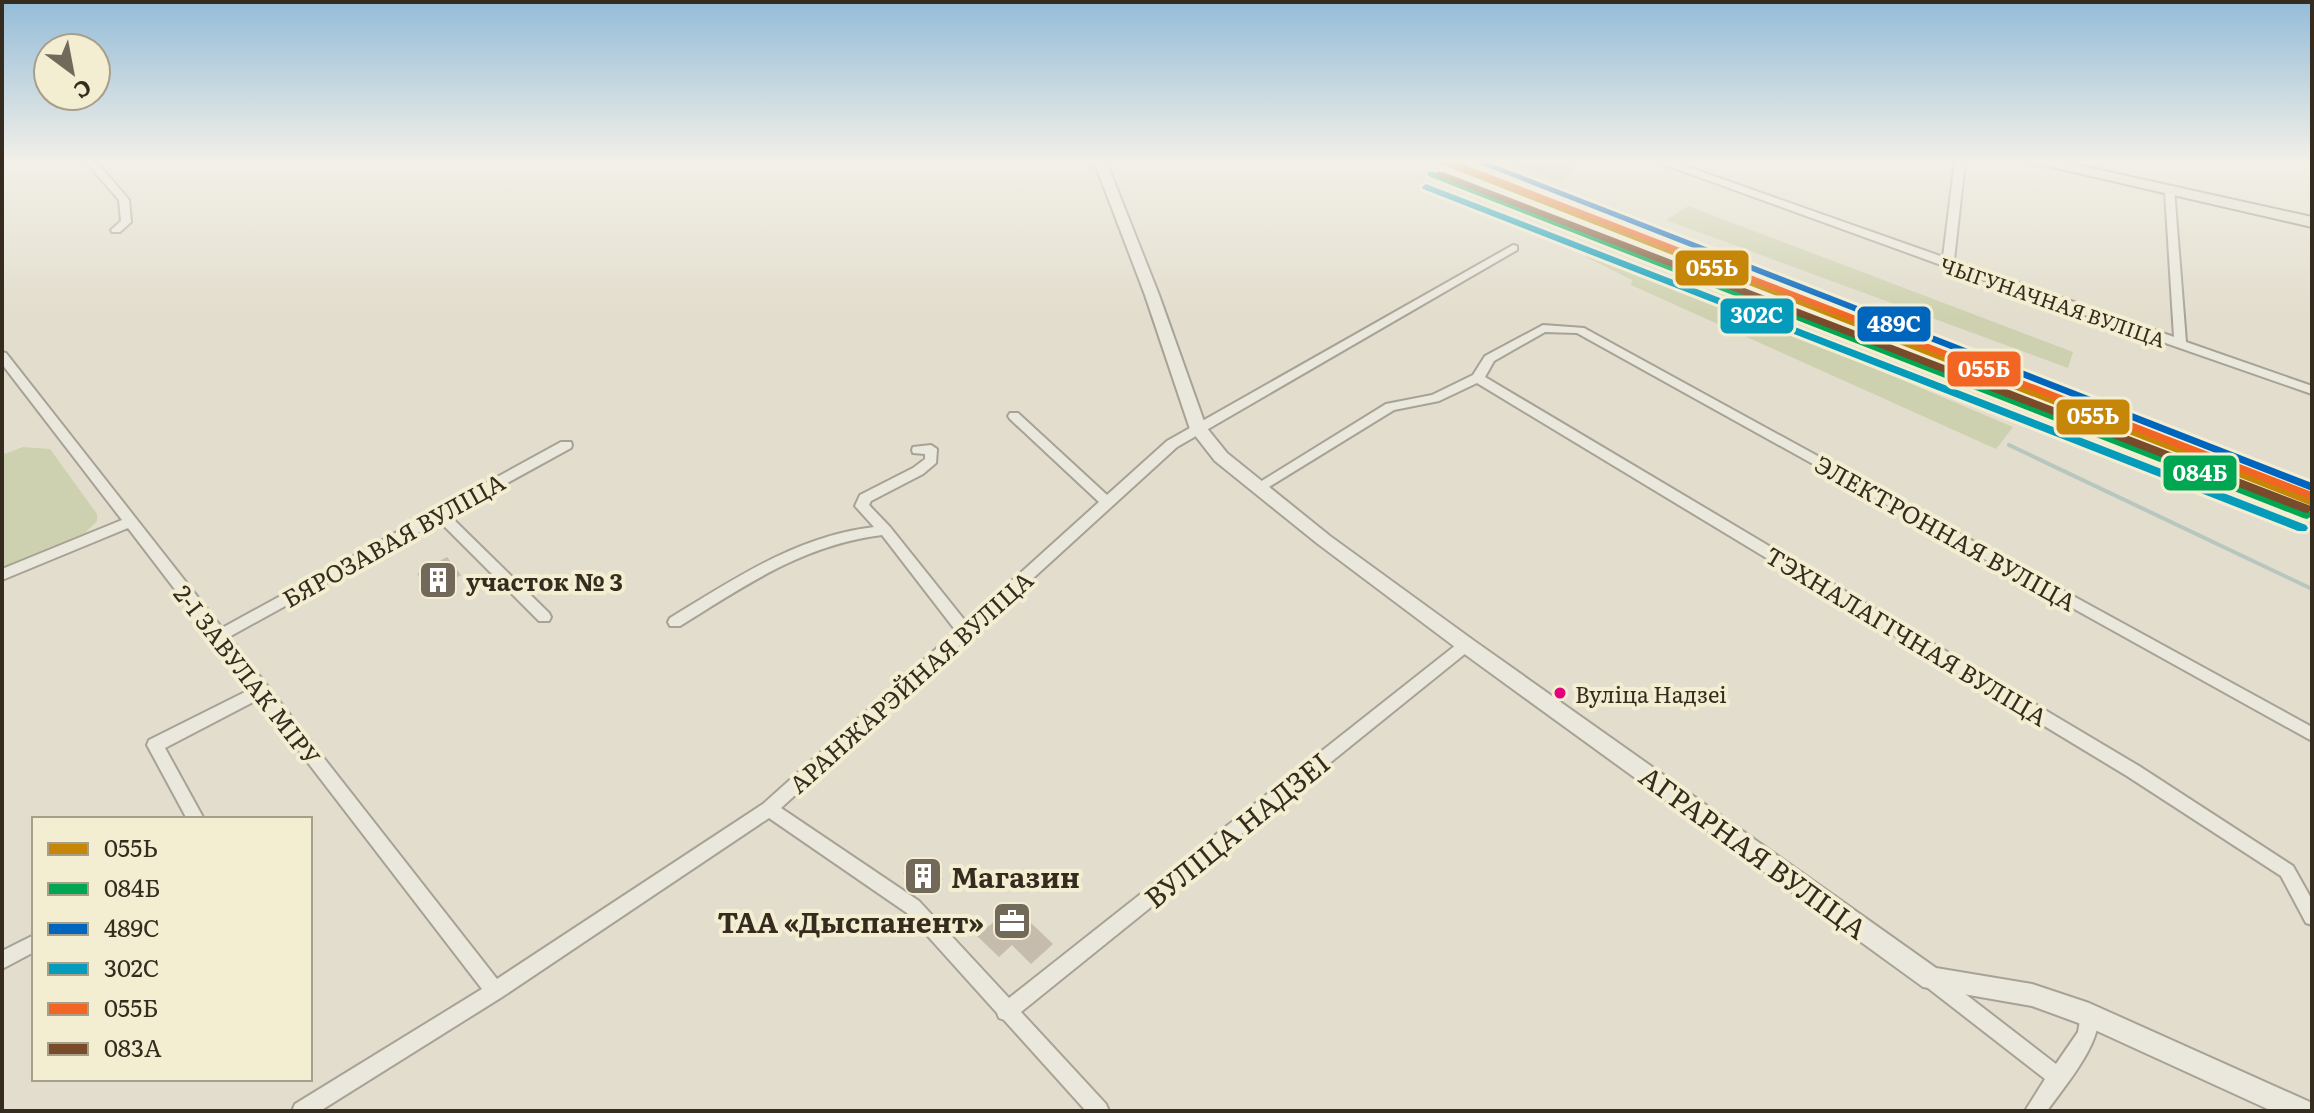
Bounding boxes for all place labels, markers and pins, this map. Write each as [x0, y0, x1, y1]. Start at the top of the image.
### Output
building icon: участок № 3 [417, 559, 459, 601]
place label: участок № 3 [466, 563, 623, 598]
place label: Вуліца Надзеі [1575, 677, 1727, 710]
marker: Вуліца Надзеі [1552, 685, 1568, 701]
building icon: Магазин [902, 855, 944, 897]
place label: Магазин [951, 855, 1080, 897]
place label: ТАА «Дыспанент» [717, 900, 984, 942]
office icon: ТАА «Дыспанент» [991, 900, 1033, 942]

